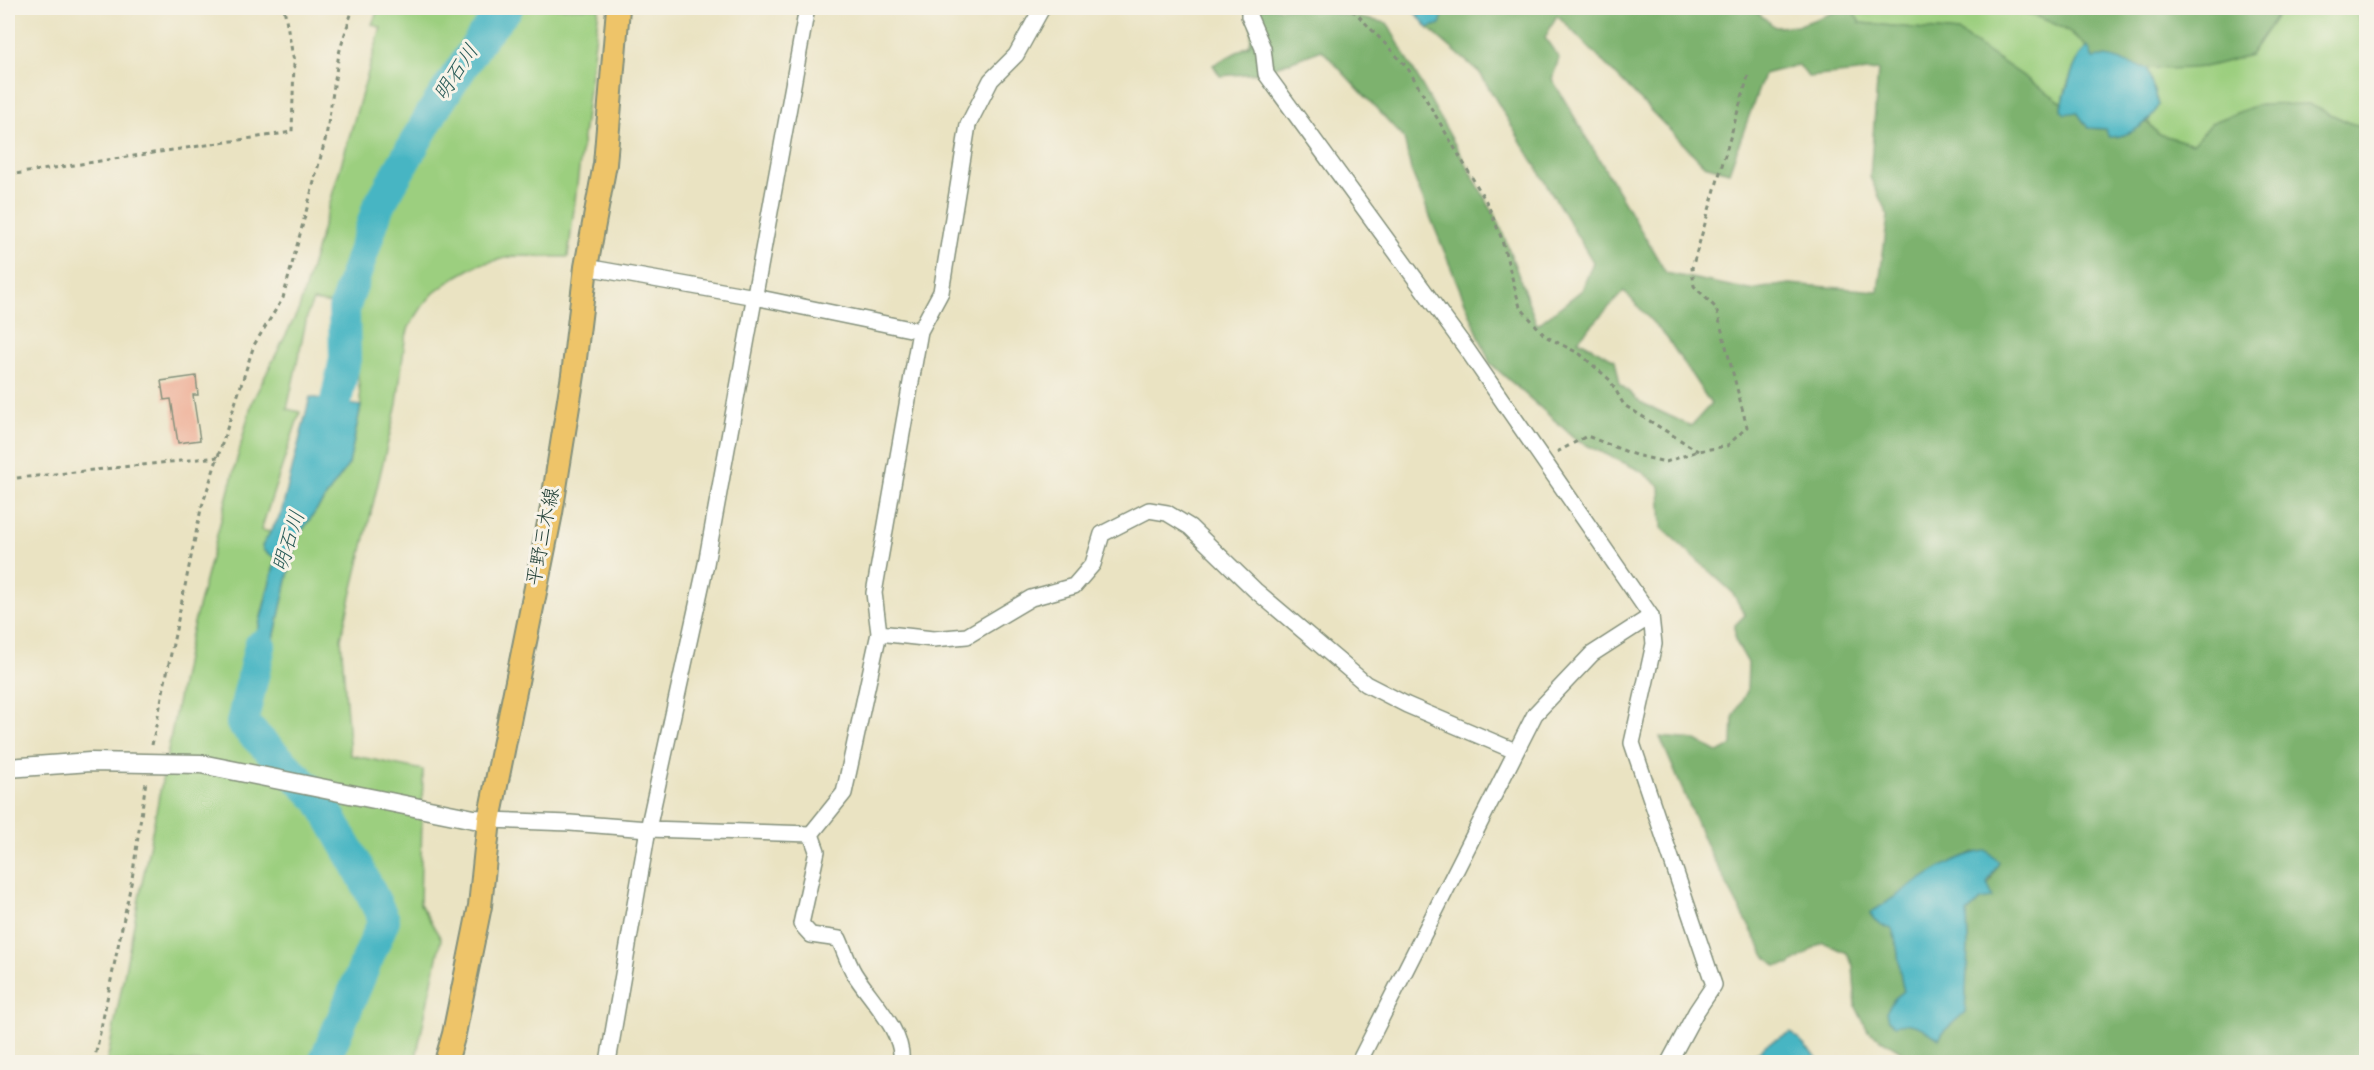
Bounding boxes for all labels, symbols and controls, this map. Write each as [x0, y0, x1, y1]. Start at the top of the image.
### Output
water label: 明石川 [428, 39, 488, 109]
street label: 平野三木線 [522, 485, 568, 589]
water label: 明石川 [267, 507, 315, 577]

